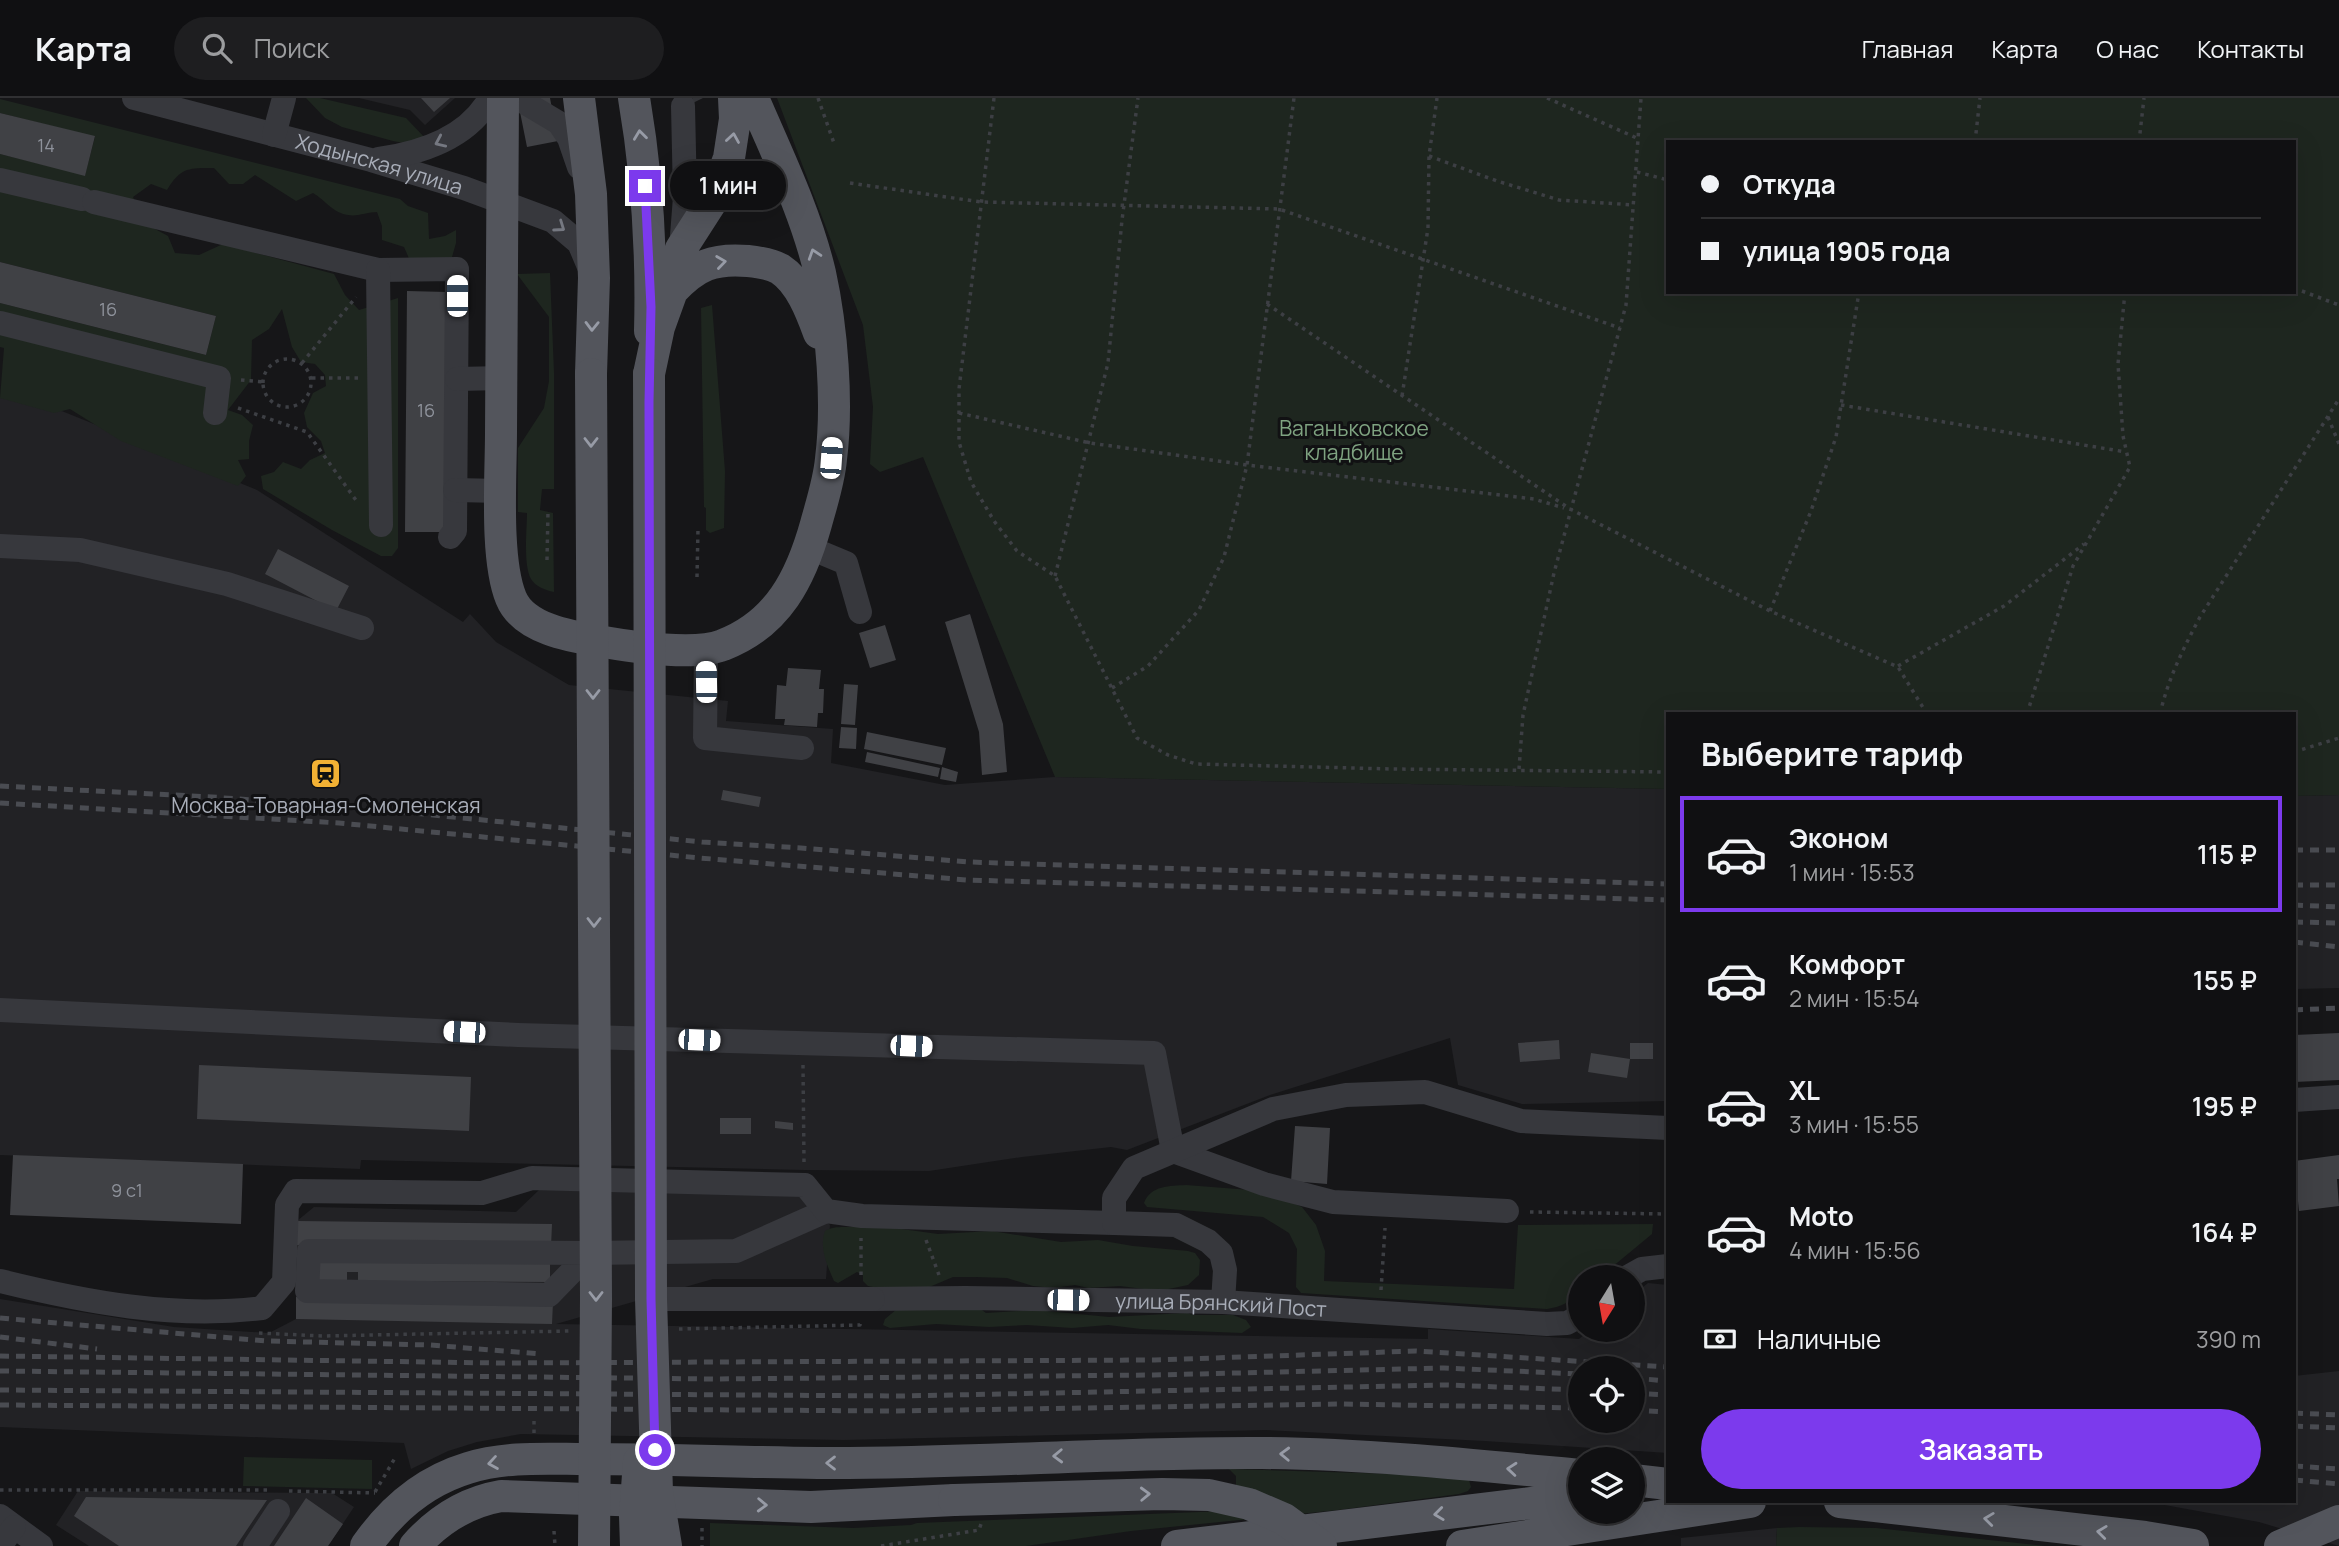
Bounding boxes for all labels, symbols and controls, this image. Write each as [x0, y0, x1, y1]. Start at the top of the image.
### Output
search box [174, 17, 664, 80]
text: Карта [35, 26, 132, 71]
icon: search [198, 29, 236, 67]
text: Поиск [254, 30, 329, 66]
text: Главная [1862, 32, 1953, 65]
text: Карта [1991, 32, 2058, 65]
text: О нас [2096, 32, 2159, 65]
text: Контакты [2197, 32, 2304, 65]
street label: Ходынская улица [293, 127, 466, 201]
one-way arrow [633, 129, 648, 140]
one-way arrow [725, 132, 740, 144]
house number: 14 [37, 133, 55, 157]
one-way arrow [435, 134, 447, 148]
callout: 1 мин [670, 162, 785, 210]
text: Откуда [1743, 166, 1836, 202]
text: 1 мин [699, 169, 757, 201]
route end [629, 170, 661, 202]
one-way arrow [552, 219, 565, 231]
text: улица 1905 года [1743, 233, 1951, 269]
one-way arrow [808, 248, 822, 261]
one-way arrow [716, 254, 727, 269]
car [447, 275, 468, 317]
house number: 16 [99, 297, 117, 321]
one-way arrow [585, 321, 600, 332]
house number: 16 [417, 398, 435, 422]
park label: Ваганьковское кладбище [1279, 414, 1429, 466]
car [820, 436, 843, 480]
one-way arrow [584, 437, 599, 448]
car [696, 661, 717, 703]
one-way arrow [585, 690, 601, 700]
text: Выберите тариф [1701, 732, 1963, 776]
station icon: Москва-Товарная-Смоленская [309, 756, 343, 790]
place label: Москва-Товарная-Смоленская [171, 791, 481, 819]
text: Эконом [1789, 820, 1889, 856]
icon: car [1705, 823, 1768, 886]
text: 115 ₽ [2197, 836, 2257, 872]
text: 1 мин · 15:53 [1789, 856, 1915, 888]
one-way arrow [586, 917, 602, 928]
text: Комфорт [1789, 946, 1905, 982]
icon: car [1705, 949, 1768, 1012]
text: 155 ₽ [2193, 962, 2257, 998]
text: 2 мин · 15:54 [1789, 982, 1920, 1014]
car [443, 1020, 486, 1044]
car [678, 1029, 721, 1051]
car [890, 1035, 933, 1057]
text: XL [1789, 1072, 1820, 1108]
icon: car [1705, 1075, 1768, 1138]
text: 195 ₽ [2192, 1088, 2257, 1124]
text: 3 мин · 15:55 [1789, 1108, 1919, 1140]
house number: 9 с1 [111, 1178, 143, 1202]
text: Moto [1789, 1198, 1854, 1234]
icon: car [1705, 1201, 1768, 1264]
text: 164 ₽ [2191, 1214, 2257, 1250]
text: 4 мин · 15:56 [1789, 1234, 1921, 1266]
north arrow [1568, 1265, 1645, 1342]
map controls [1568, 1265, 1645, 1524]
street label: улица Брянский Пост [1115, 1286, 1328, 1323]
car [1047, 1289, 1090, 1311]
one-way arrow [588, 1292, 604, 1302]
icon: cash [1701, 1320, 1739, 1358]
text: Наличные [1757, 1321, 1881, 1357]
text: 390 m [2196, 1323, 2261, 1355]
button: locate [1568, 1356, 1645, 1433]
button: Заказать [1701, 1409, 2261, 1489]
route start [639, 1434, 671, 1466]
one-way arrow [1280, 1446, 1291, 1461]
button: layers [1568, 1447, 1645, 1524]
one-way arrow [1052, 1449, 1063, 1464]
one-way arrow [487, 1455, 499, 1470]
one-way arrow [825, 1455, 835, 1471]
one-way arrow [1507, 1462, 1518, 1477]
one-way arrow [1140, 1487, 1151, 1502]
one-way arrow [757, 1497, 768, 1513]
one-way arrow [1434, 1506, 1445, 1521]
one-way arrow [1983, 1511, 1995, 1526]
one-way arrow [2096, 1524, 2107, 1539]

